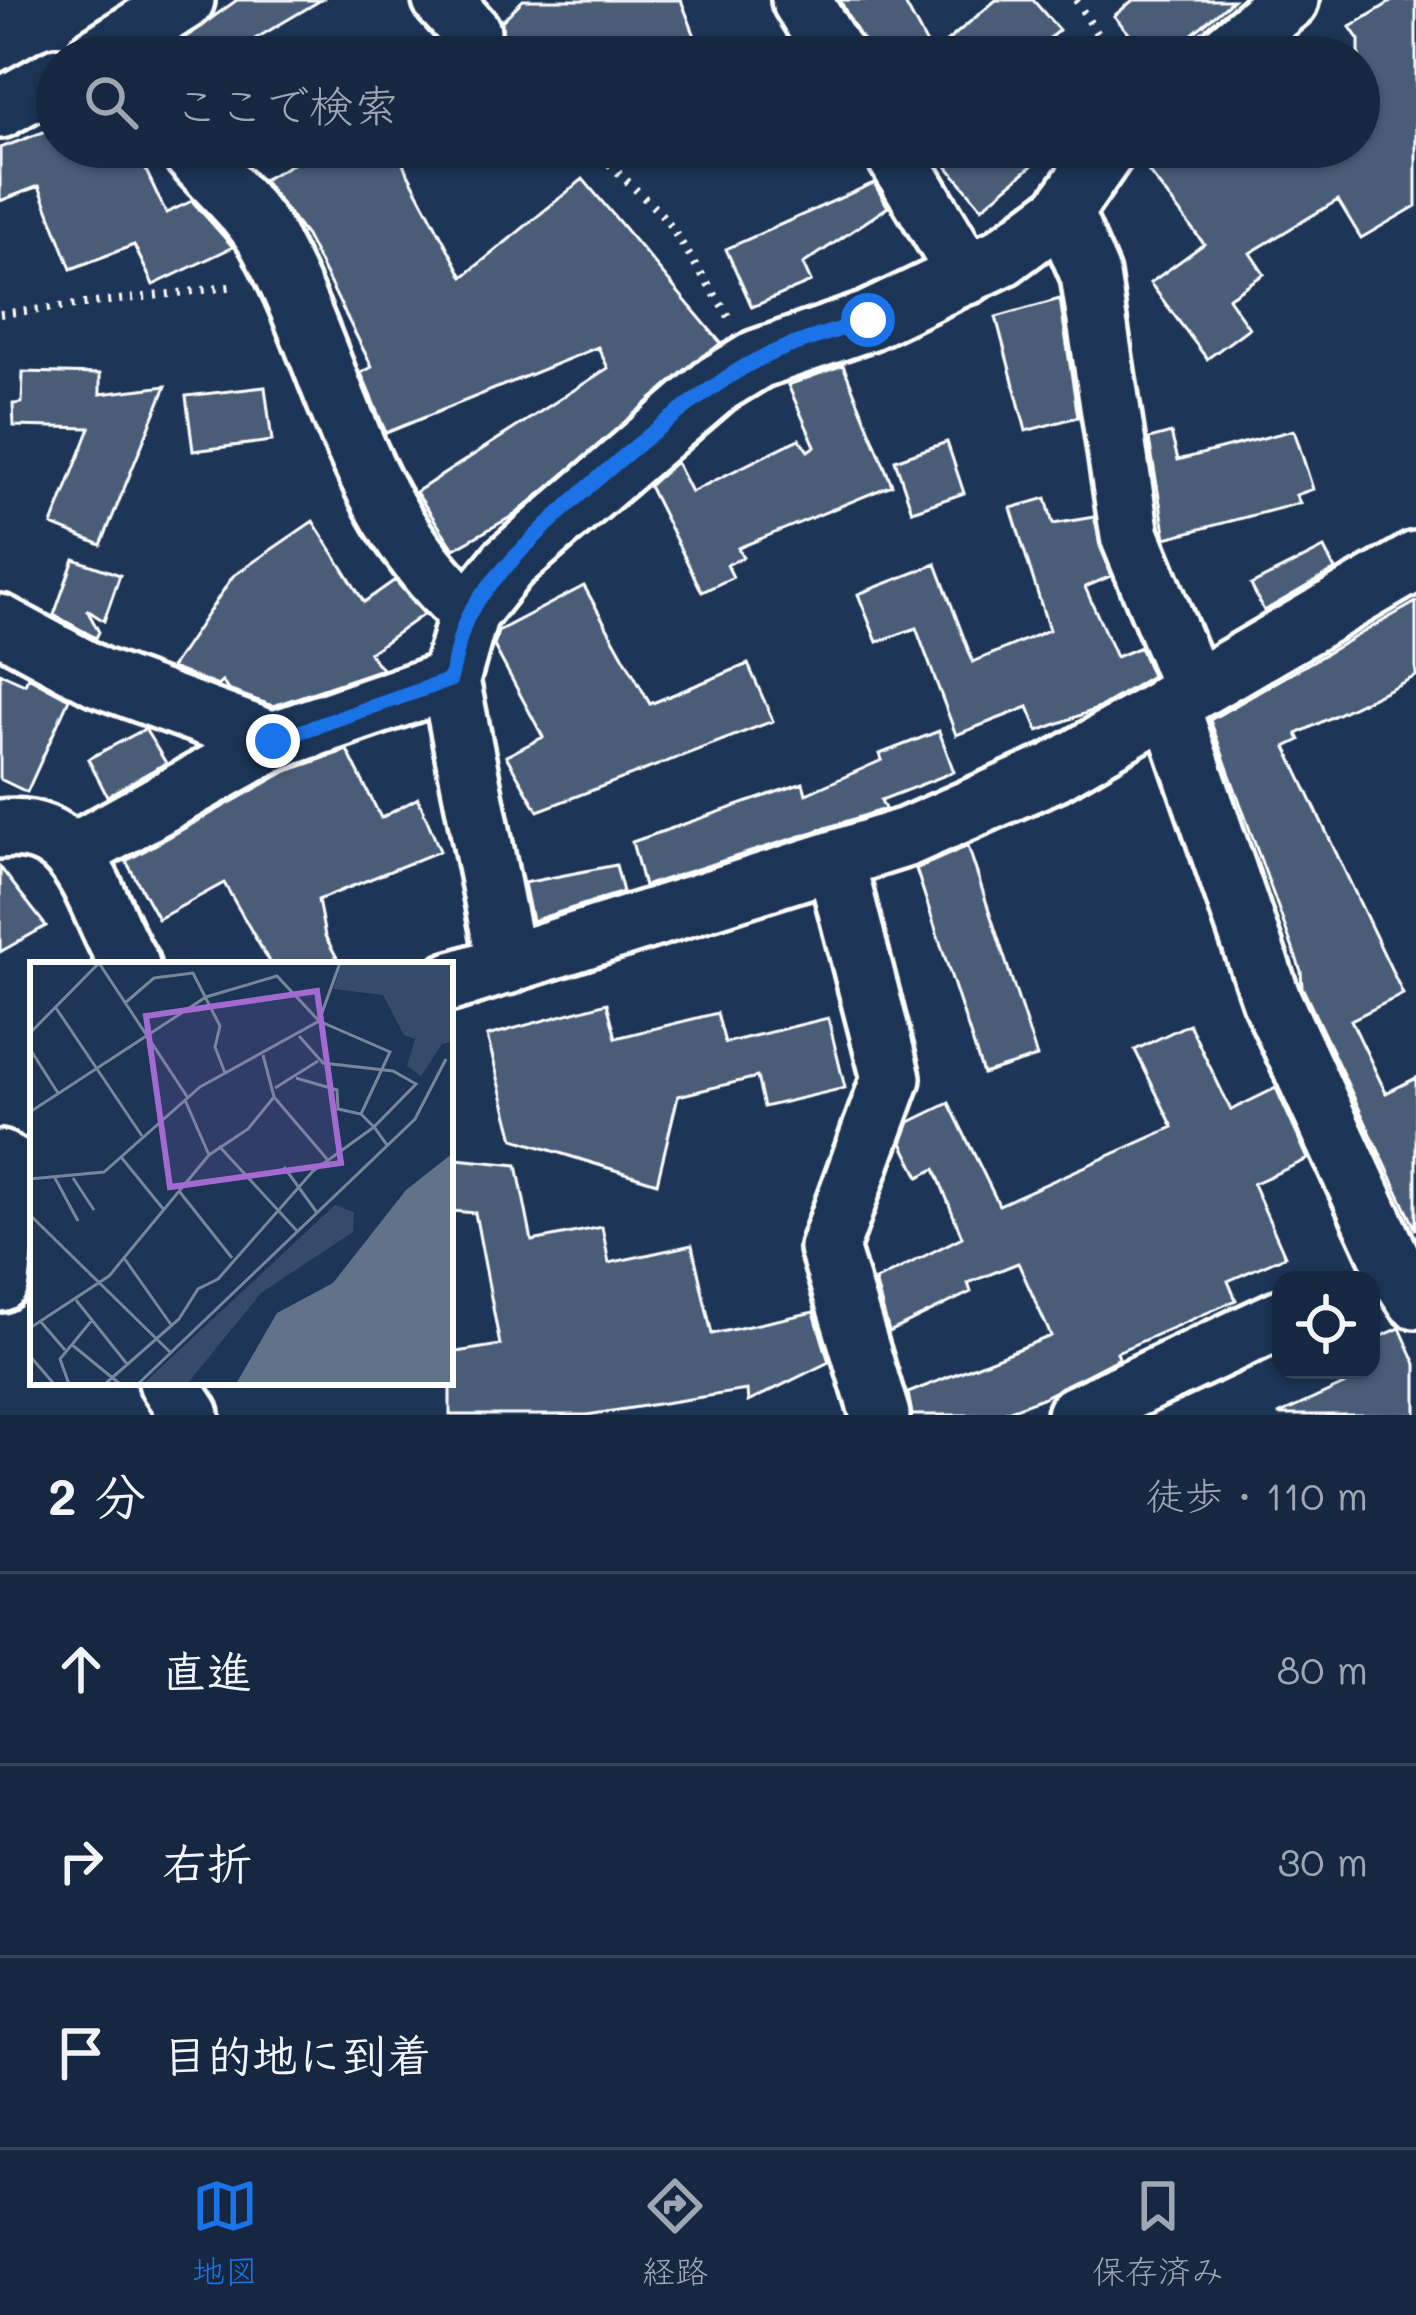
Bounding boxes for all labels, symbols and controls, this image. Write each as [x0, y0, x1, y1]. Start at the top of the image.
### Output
search box [36, 36, 1380, 168]
icon: search [78, 69, 144, 135]
text: ここで検索 [174, 75, 399, 133]
route start [841, 293, 895, 347]
route end [246, 714, 300, 768]
inset map [30, 962, 453, 1385]
map controls [1272, 1271, 1380, 1379]
button: locate [1272, 1271, 1380, 1379]
text: 2 分 [48, 1461, 146, 1528]
text: 徒歩 · 110 m [1146, 1469, 1368, 1520]
icon: ahead [48, 1636, 114, 1702]
text: 直進 [162, 1641, 252, 1699]
text: 80 m [1277, 1643, 1368, 1694]
icon: right [48, 1828, 114, 1894]
text: 右折 [162, 1833, 252, 1891]
text: 30 m [1278, 1835, 1368, 1886]
icon: arrive [48, 2020, 114, 2086]
text: 目的地に到着 [162, 2025, 432, 2083]
tab: 地図 [192, 2173, 258, 2293]
tab: 経路 [642, 2173, 708, 2293]
tab: 保存済み [1092, 2173, 1224, 2293]

